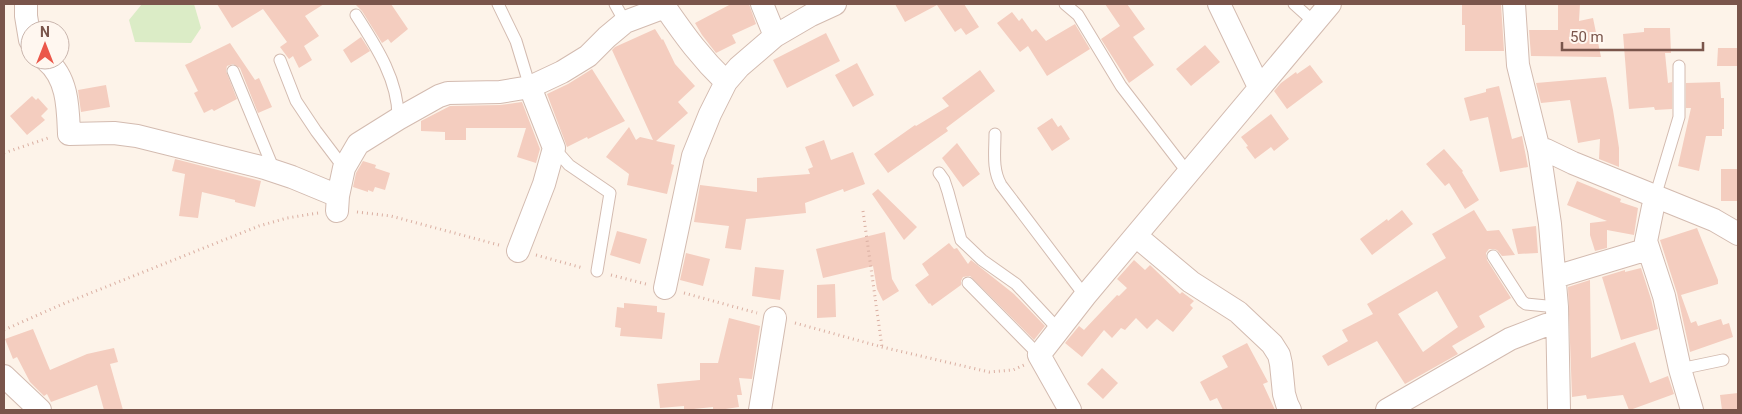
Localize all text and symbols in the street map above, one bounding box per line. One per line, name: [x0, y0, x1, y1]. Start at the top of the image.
north arrow: [20, 20, 70, 70]
scale bar: [1562, 20, 1703, 52]
text: N: [40, 24, 50, 40]
text: 50 m: [1570, 28, 1604, 46]

